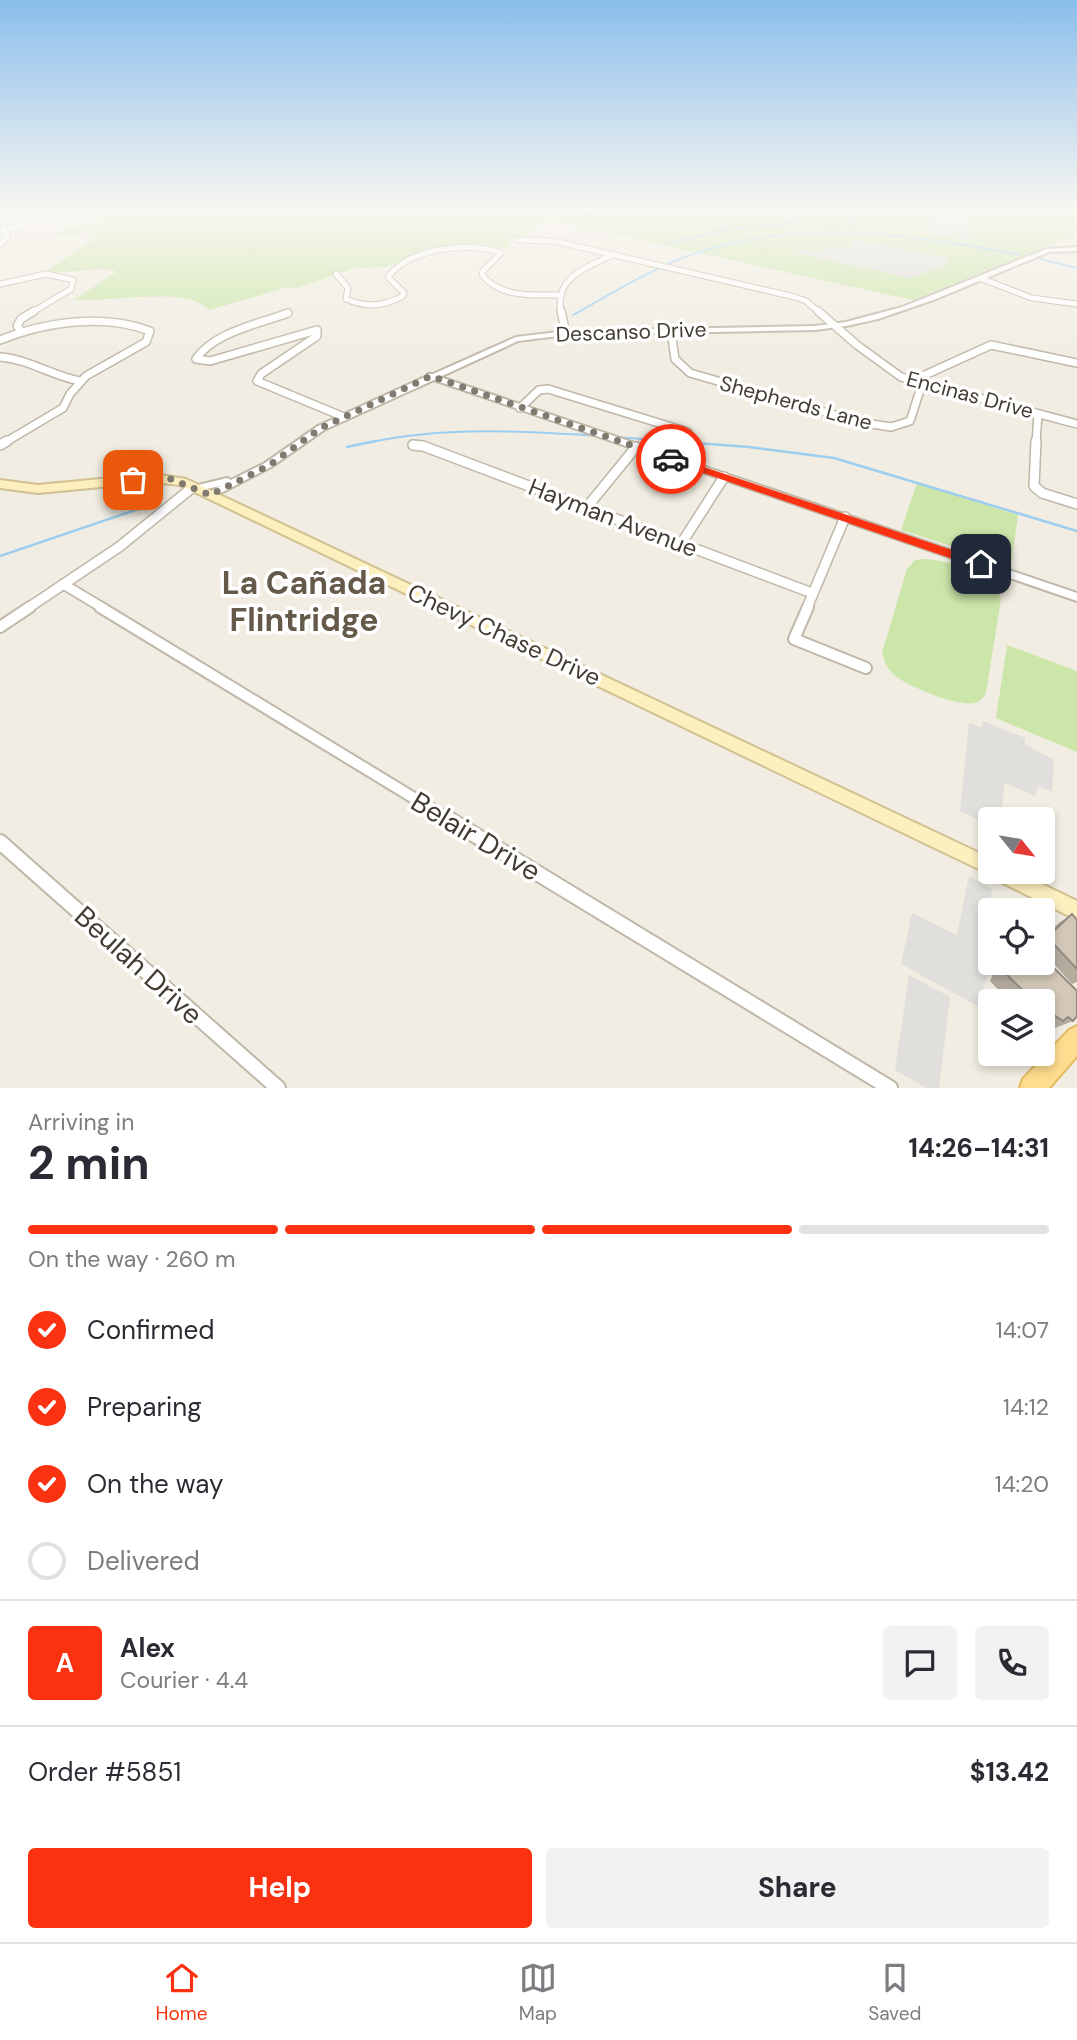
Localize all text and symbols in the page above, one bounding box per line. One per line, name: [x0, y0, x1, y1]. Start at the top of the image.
street label: Descanso Drive: [555, 315, 707, 349]
street label: Encinas Drive: [903, 365, 1037, 425]
street label: Shepherds Lane: [717, 369, 875, 437]
courier: [636, 424, 706, 494]
icon: car: [652, 440, 690, 478]
pin: [103, 450, 163, 510]
icon: bag: [114, 461, 152, 499]
street label: Hayman Avenue: [524, 471, 702, 564]
pin: [951, 534, 1011, 594]
icon: home: [962, 545, 1000, 583]
district label: La Cañada Flintridge: [222, 562, 386, 641]
street label: Chevy Chase Drive: [403, 576, 606, 693]
street label: Belair Drive: [404, 783, 547, 890]
north arrow: [978, 807, 1055, 884]
map controls: [978, 807, 1055, 1066]
street label: Beulah Drive: [67, 898, 211, 1033]
button: locate: [978, 898, 1055, 975]
button: layers: [978, 989, 1055, 1066]
text: Arriving in: [28, 1107, 134, 1137]
text: 14:26–14:31: [909, 1131, 1049, 1165]
text: 2 min: [28, 1133, 150, 1193]
text: On the way · 260 m: [28, 1244, 235, 1274]
icon: check: [28, 1311, 66, 1349]
text: Confirmed: [87, 1313, 214, 1347]
text: 14:07: [996, 1315, 1049, 1345]
icon: check: [28, 1388, 66, 1426]
text: Preparing: [87, 1390, 202, 1424]
text: 14:12: [1003, 1392, 1049, 1422]
icon: check: [28, 1465, 66, 1503]
text: On the way: [87, 1467, 223, 1501]
text: 14:20: [994, 1469, 1049, 1499]
text: Delivered: [87, 1544, 200, 1578]
button: chat: [883, 1626, 957, 1700]
button: phone: [975, 1626, 1049, 1700]
text: Alex: [120, 1631, 175, 1665]
text: A: [56, 1646, 74, 1680]
text: Courier · 4.4: [120, 1665, 248, 1695]
text: Order #5851: [28, 1755, 181, 1789]
text: $13.42: [970, 1755, 1049, 1789]
button: Help: [28, 1848, 532, 1928]
button: Share: [546, 1848, 1049, 1928]
tab: Home: [156, 1959, 208, 2026]
tab: Map: [519, 1959, 557, 2026]
tab: Saved: [868, 1959, 921, 2026]

